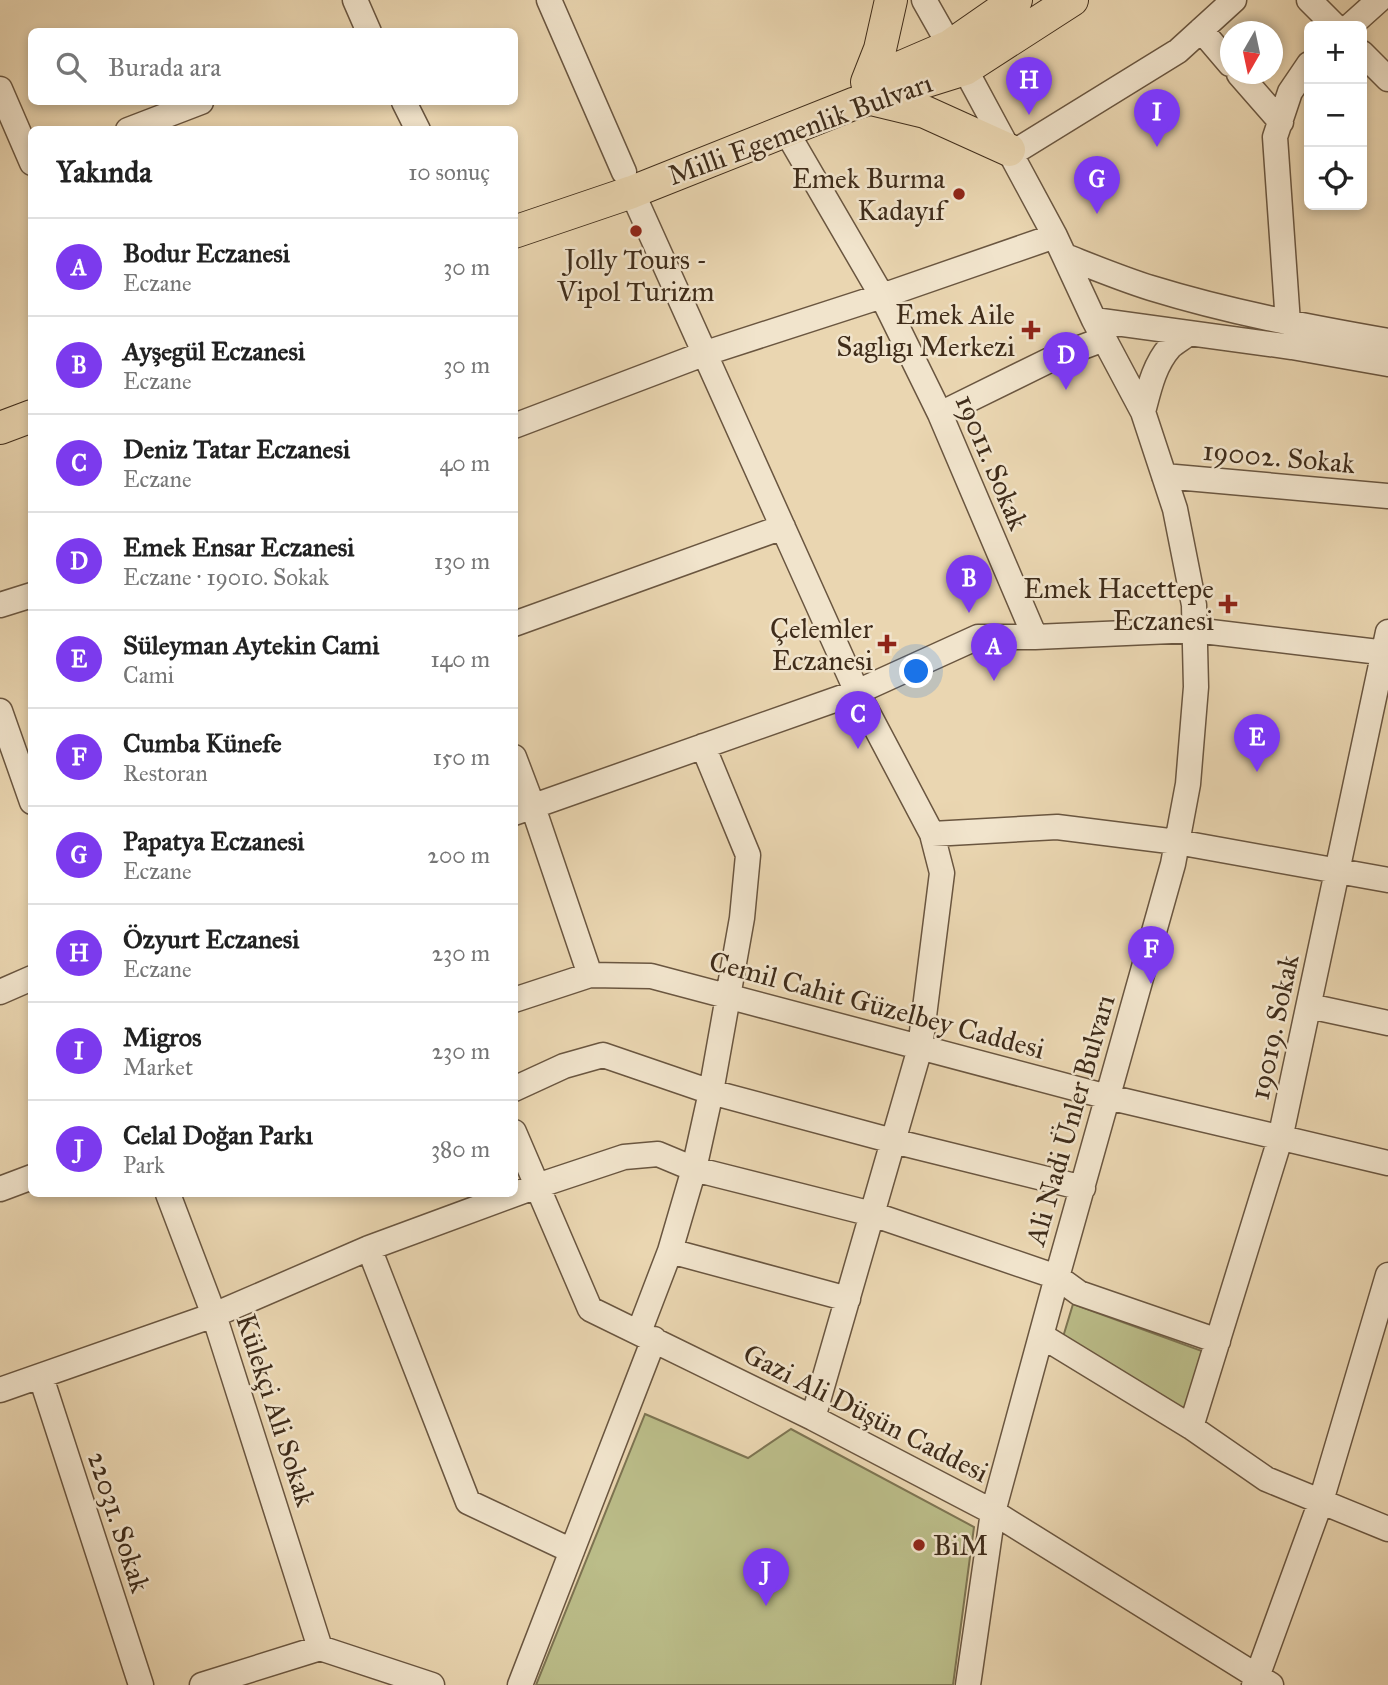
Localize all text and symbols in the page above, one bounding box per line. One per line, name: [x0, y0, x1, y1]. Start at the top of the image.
north arrow: [1220, 21, 1283, 84]
map controls: [1304, 21, 1367, 210]
button: +: [1304, 21, 1367, 84]
search box: [28, 28, 518, 105]
icon: search: [52, 48, 90, 86]
text: Burada ara: [108, 51, 221, 83]
pin: H: [1006, 57, 1052, 115]
street label: Milli Egemenlik Bulvarı: [663, 65, 937, 193]
button: −: [1304, 84, 1367, 147]
pin: I: [1134, 89, 1180, 147]
button: locate: [1304, 147, 1367, 210]
text: Yakında: [56, 154, 152, 190]
pin: G: [1074, 156, 1120, 214]
text: 10 sonuç: [408, 158, 490, 186]
place label: Emek Burma Kadayıf: [792, 161, 950, 228]
marker: Emek Burma Kadayıf: [951, 186, 967, 202]
marker: Jolly Tours - Vipol Turizm: [628, 223, 644, 239]
text: Bodur Eczanesi: [123, 237, 290, 269]
place label: Jolly Tours - Vipol Turizm: [556, 242, 715, 309]
text: A: [71, 253, 87, 281]
text: 30 m: [443, 253, 490, 281]
text: Eczane: [123, 269, 192, 297]
place label: Emek Aile Saglıgı Merkezi: [836, 297, 1015, 364]
marker: Emek Aile Saglıgı Merkezi: [1021, 320, 1041, 340]
pin: D: [1043, 332, 1089, 390]
text: Ayşegül Eczanesi: [123, 335, 305, 367]
text: B: [71, 351, 87, 379]
text: 30 m: [443, 351, 490, 379]
text: Eczane: [123, 367, 192, 395]
street label: 19011. Sokak: [948, 389, 1036, 535]
text: Deniz Tatar Eczanesi: [123, 433, 350, 465]
street label: 19002. Sokak: [1201, 433, 1357, 481]
text: C: [71, 449, 87, 477]
text: 40 m: [440, 449, 490, 477]
text: Eczane: [123, 465, 192, 493]
text: Emek Ensar Eczanesi: [123, 531, 354, 563]
text: D: [70, 547, 88, 575]
text: 130 m: [434, 547, 490, 575]
pin: B: [946, 555, 992, 613]
text: Eczane · 19010. Sokak: [123, 563, 329, 591]
place label: Emek Hacettepe Eczanesi: [1023, 571, 1214, 638]
marker: Emek Hacettepe Eczanesi: [1220, 596, 1236, 612]
place label: Çelemler Eczanesi: [770, 611, 873, 678]
pin: A: [971, 623, 1017, 681]
text: Süleyman Aytekin Cami: [123, 629, 379, 661]
marker: Çelemler Eczanesi: [879, 636, 895, 652]
text: E: [71, 645, 87, 673]
text: 140 m: [430, 645, 490, 673]
your location: [899, 654, 933, 688]
text: Cami: [123, 661, 174, 689]
pin: C: [835, 691, 881, 749]
pin: E: [1234, 714, 1280, 772]
text: Cumba Künefe: [123, 727, 282, 759]
text: F: [71, 743, 87, 771]
text: 150 m: [433, 743, 490, 771]
text: Restoran: [123, 759, 208, 787]
text: Papatya Eczanesi: [123, 825, 304, 857]
text: G: [71, 841, 87, 869]
text: 200 m: [428, 841, 490, 869]
text: Eczane: [123, 857, 192, 885]
text: Özyurt Eczanesi: [123, 923, 299, 955]
pin: F: [1128, 926, 1174, 984]
text: H: [69, 939, 89, 967]
text: 230 m: [432, 939, 490, 967]
street label: Cemil Cahit Güzelbey Caddesi: [705, 943, 1049, 1067]
street label: 19019. Sokak: [1242, 951, 1306, 1103]
text: Eczane: [123, 955, 192, 983]
street label: Ali Nadi Ünler Bulvarı: [1017, 990, 1123, 1250]
text: Migros: [123, 1021, 201, 1053]
text: I: [74, 1037, 84, 1065]
text: 230 m: [432, 1037, 490, 1065]
text: Market: [123, 1053, 193, 1081]
text: Celal Doğan Parkı: [123, 1119, 313, 1151]
text: J: [74, 1135, 84, 1163]
text: 380 m: [431, 1135, 490, 1163]
text: Park: [123, 1151, 165, 1179]
street label: Külekçi Ali Sokak: [228, 1310, 324, 1510]
street label: Gazi Ali Düşün Caddesi: [737, 1336, 995, 1490]
street label: 22031. Sokak: [80, 1447, 158, 1597]
place label: BiM: [933, 1528, 988, 1563]
marker: BiM: [911, 1537, 927, 1553]
pin: J: [743, 1548, 789, 1606]

